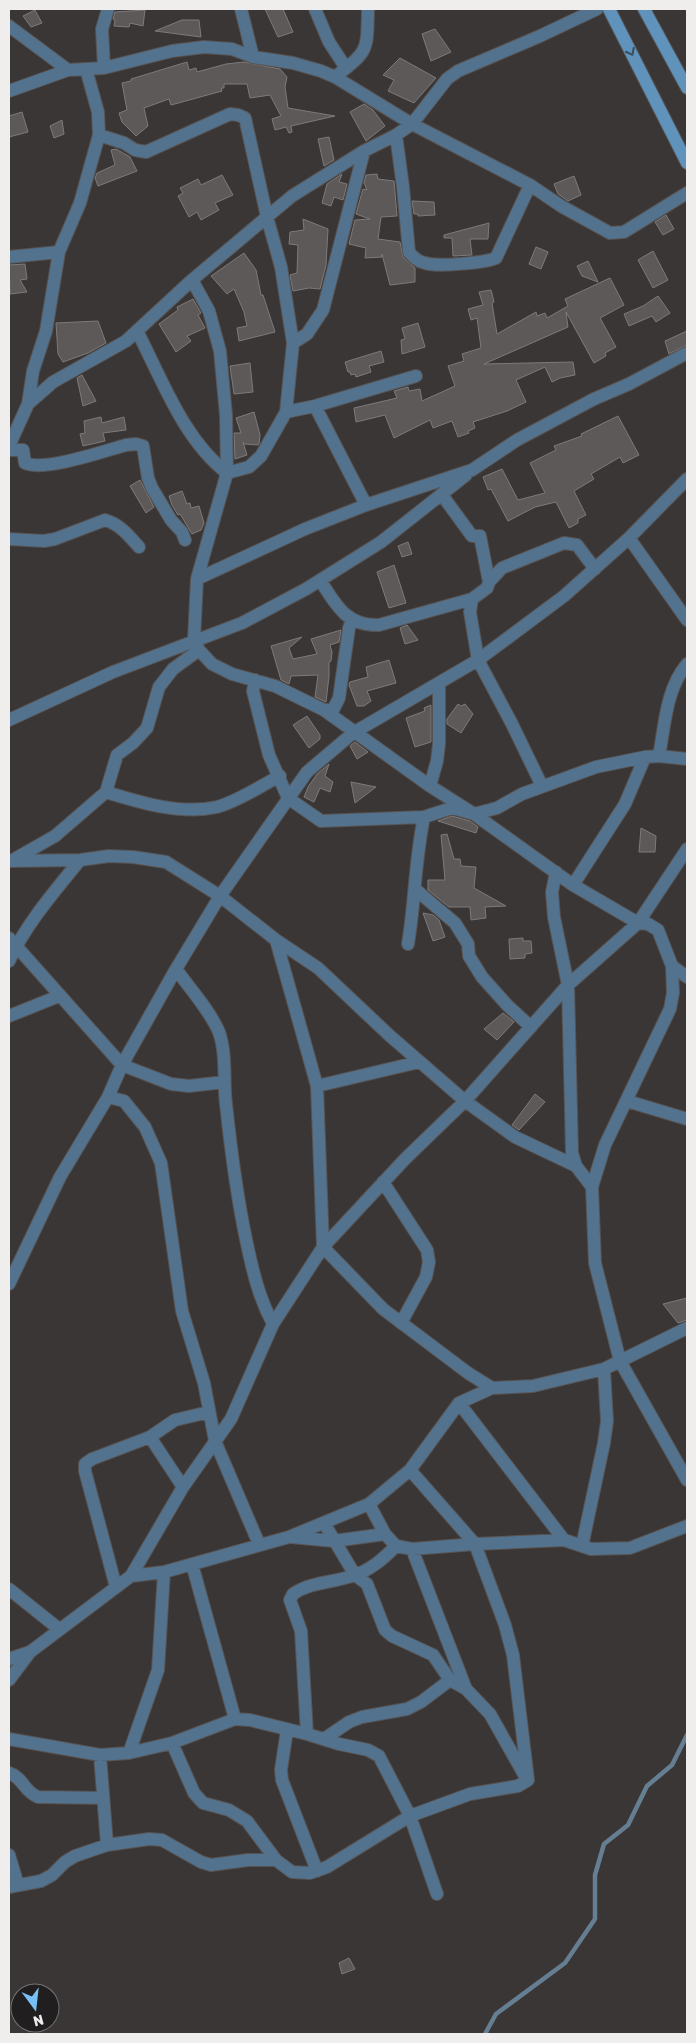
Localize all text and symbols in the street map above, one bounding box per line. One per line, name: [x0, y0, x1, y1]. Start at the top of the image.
one-way arrow: [625, 47, 635, 56]
north arrow: [10, 1983, 60, 2033]
text: N: [31, 2011, 45, 2030]

